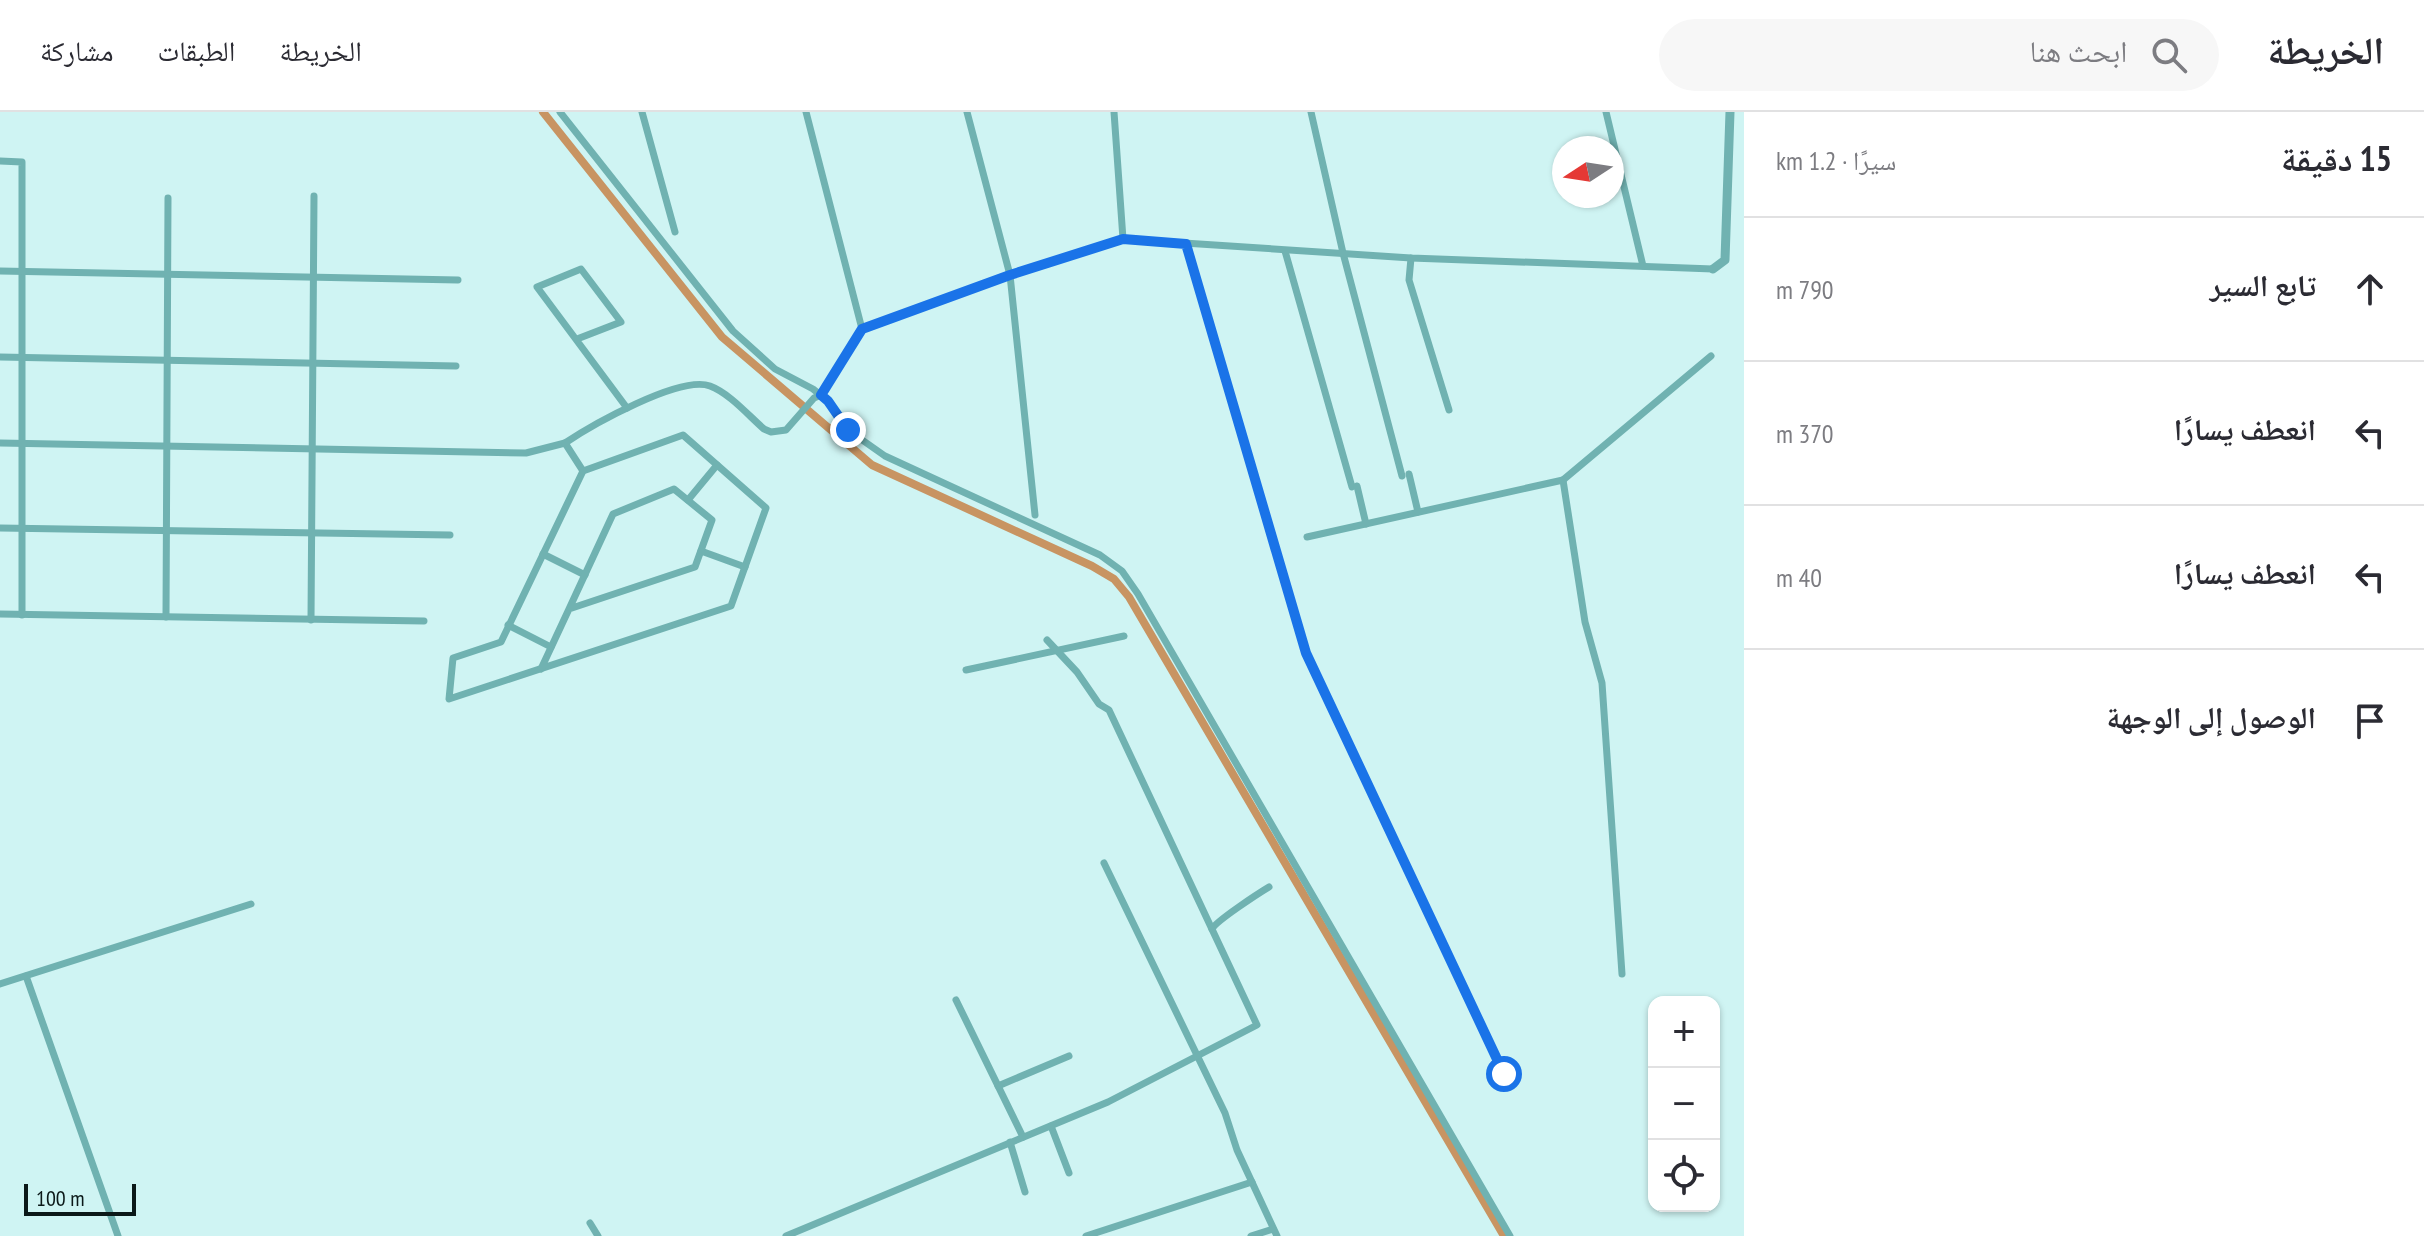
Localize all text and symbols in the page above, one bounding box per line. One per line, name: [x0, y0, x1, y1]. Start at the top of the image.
search box: [1659, 19, 2219, 91]
text: الخريطة: [2267, 25, 2384, 74]
text: ابحث هنا: [2030, 31, 2127, 70]
text: مشاركة: [40, 32, 114, 69]
text: الطبقات: [158, 32, 235, 69]
text: الخريطة: [279, 32, 362, 69]
icon: search: [2147, 33, 2191, 77]
north arrow: [1552, 136, 1624, 208]
text: 15 دقيقة: [2281, 136, 2392, 180]
text: سيرًا · 1.2 km: [1776, 144, 1896, 177]
text: تابع السير: [2210, 265, 2316, 304]
icon: ahead: [2348, 267, 2392, 311]
text: 790 m: [1776, 273, 1834, 306]
text: انعطف يسارًا: [2174, 409, 2316, 448]
icon: left: [2348, 411, 2392, 455]
route end: [830, 412, 866, 448]
text: 370 m: [1776, 417, 1834, 450]
text: انعطف يسارًا: [2174, 553, 2316, 592]
icon: left: [2348, 555, 2392, 599]
text: 40 m: [1776, 561, 1822, 594]
text: الوصول إلى الوجهة: [2106, 697, 2316, 736]
icon: arrive: [2348, 699, 2392, 743]
map controls: [1648, 996, 1720, 1212]
button: +: [1648, 996, 1720, 1068]
route start: [1486, 1056, 1522, 1092]
button: −: [1648, 1068, 1720, 1140]
button: locate: [1648, 1140, 1720, 1212]
scale bar: [24, 1180, 136, 1216]
text: 100 m: [36, 1184, 85, 1212]

